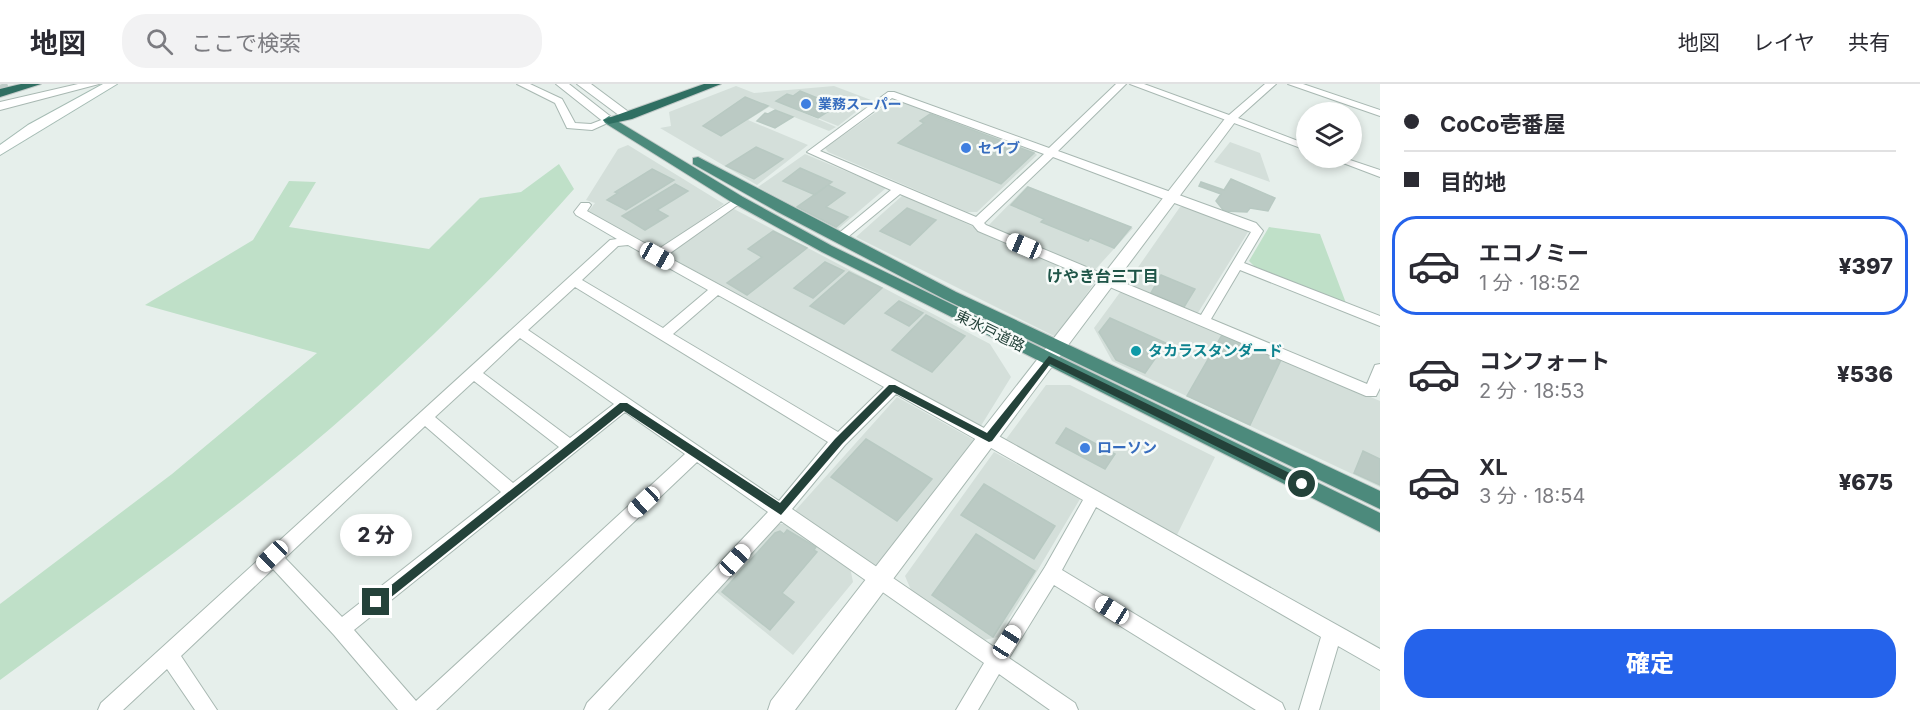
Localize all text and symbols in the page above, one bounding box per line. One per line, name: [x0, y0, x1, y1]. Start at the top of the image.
search box: [122, 14, 542, 68]
icon: search: [143, 25, 176, 58]
text: 地図: [30, 26, 86, 60]
text: ここで検索: [191, 30, 301, 56]
text: 地図: [1678, 30, 1720, 55]
text: レイヤ: [1753, 30, 1815, 55]
text: 共有: [1848, 30, 1890, 55]
place label: 業務スーパー: [818, 95, 902, 112]
marker: 業務スーパー: [799, 97, 813, 111]
map controls: [1296, 102, 1362, 168]
button: layers: [1296, 102, 1362, 168]
text: CoCo壱番屋: [1440, 111, 1566, 137]
place label: セイブ: [978, 139, 1020, 156]
marker: セイブ: [959, 141, 973, 155]
text: 目的地: [1440, 169, 1506, 195]
car: [1004, 231, 1044, 261]
car: [637, 239, 677, 273]
icon: car: [1407, 239, 1461, 293]
text: エコノミー: [1479, 240, 1589, 266]
text: ¥397: [1839, 253, 1893, 279]
district label: けやき台三丁目: [1047, 266, 1159, 286]
text: 1 分 · 18:52: [1479, 271, 1580, 295]
street label: 東水戸道路: [952, 306, 1028, 356]
place label: タカラスタンダード: [1148, 341, 1283, 360]
marker: タカラスタンダード: [1129, 344, 1143, 358]
icon: car: [1407, 347, 1461, 401]
text: コンフォート: [1479, 348, 1610, 374]
text: ¥536: [1837, 361, 1893, 387]
text: 2 分 · 18:53: [1479, 379, 1585, 403]
place label: ローソン: [1097, 438, 1157, 457]
marker: ローソン: [1078, 441, 1092, 455]
text: XL: [1479, 454, 1508, 480]
icon: car: [1407, 455, 1461, 509]
text: ¥675: [1839, 469, 1893, 495]
route start: [1288, 470, 1315, 497]
car: [625, 483, 663, 521]
text: 3 分 · 18:54: [1479, 484, 1585, 508]
callout: 2 分: [340, 515, 412, 557]
text: 2 分: [357, 523, 395, 547]
car: [253, 537, 291, 575]
car: [716, 541, 754, 579]
route end: [362, 588, 389, 615]
car: [1092, 593, 1132, 627]
car: [990, 622, 1024, 662]
button: 確定: [1404, 629, 1896, 698]

